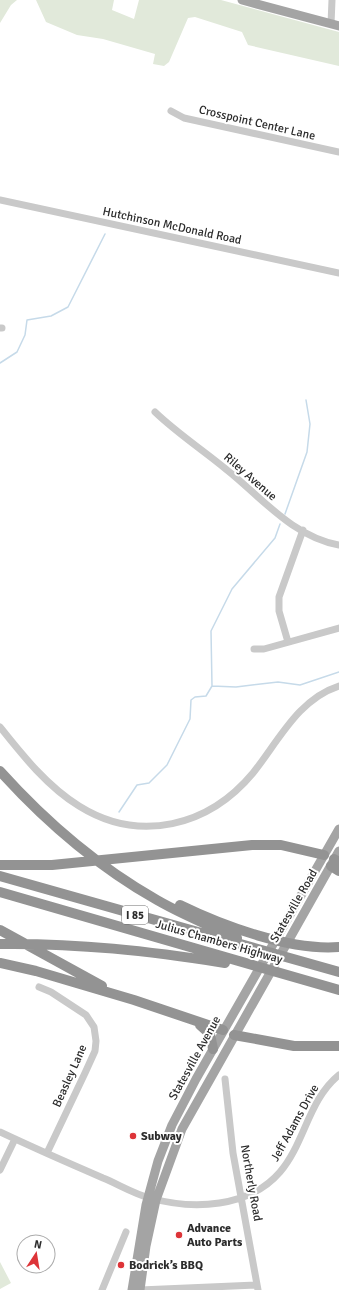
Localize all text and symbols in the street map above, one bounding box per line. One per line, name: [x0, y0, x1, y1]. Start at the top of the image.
street label: Crosspoint Center Lane: [197, 102, 317, 144]
street label: Hutchinson McDonald Road: [101, 204, 243, 248]
street label: Riley Avenue: [220, 450, 280, 504]
street label: Statesville Road: [267, 867, 321, 945]
road number: I 85: [122, 906, 148, 924]
street label: Julius Chambers Highway: [154, 917, 285, 967]
street label: Statesville Avenue: [166, 1013, 224, 1103]
street label: Beasley Lane: [50, 1042, 90, 1110]
street label: Jeff Adams Drive: [268, 1082, 322, 1164]
place label: Subway: [141, 1129, 182, 1144]
marker: Subway: [128, 1131, 138, 1141]
street label: Northerly Road: [237, 1144, 265, 1222]
place label: Advance Auto Parts: [187, 1221, 243, 1250]
marker: Advance Auto Parts: [174, 1230, 184, 1240]
north arrow: [16, 1234, 56, 1274]
text: N: [33, 1238, 43, 1252]
place label: Bodrick’s BBQ: [129, 1258, 203, 1273]
marker: Bodrick’s BBQ: [116, 1260, 126, 1270]

